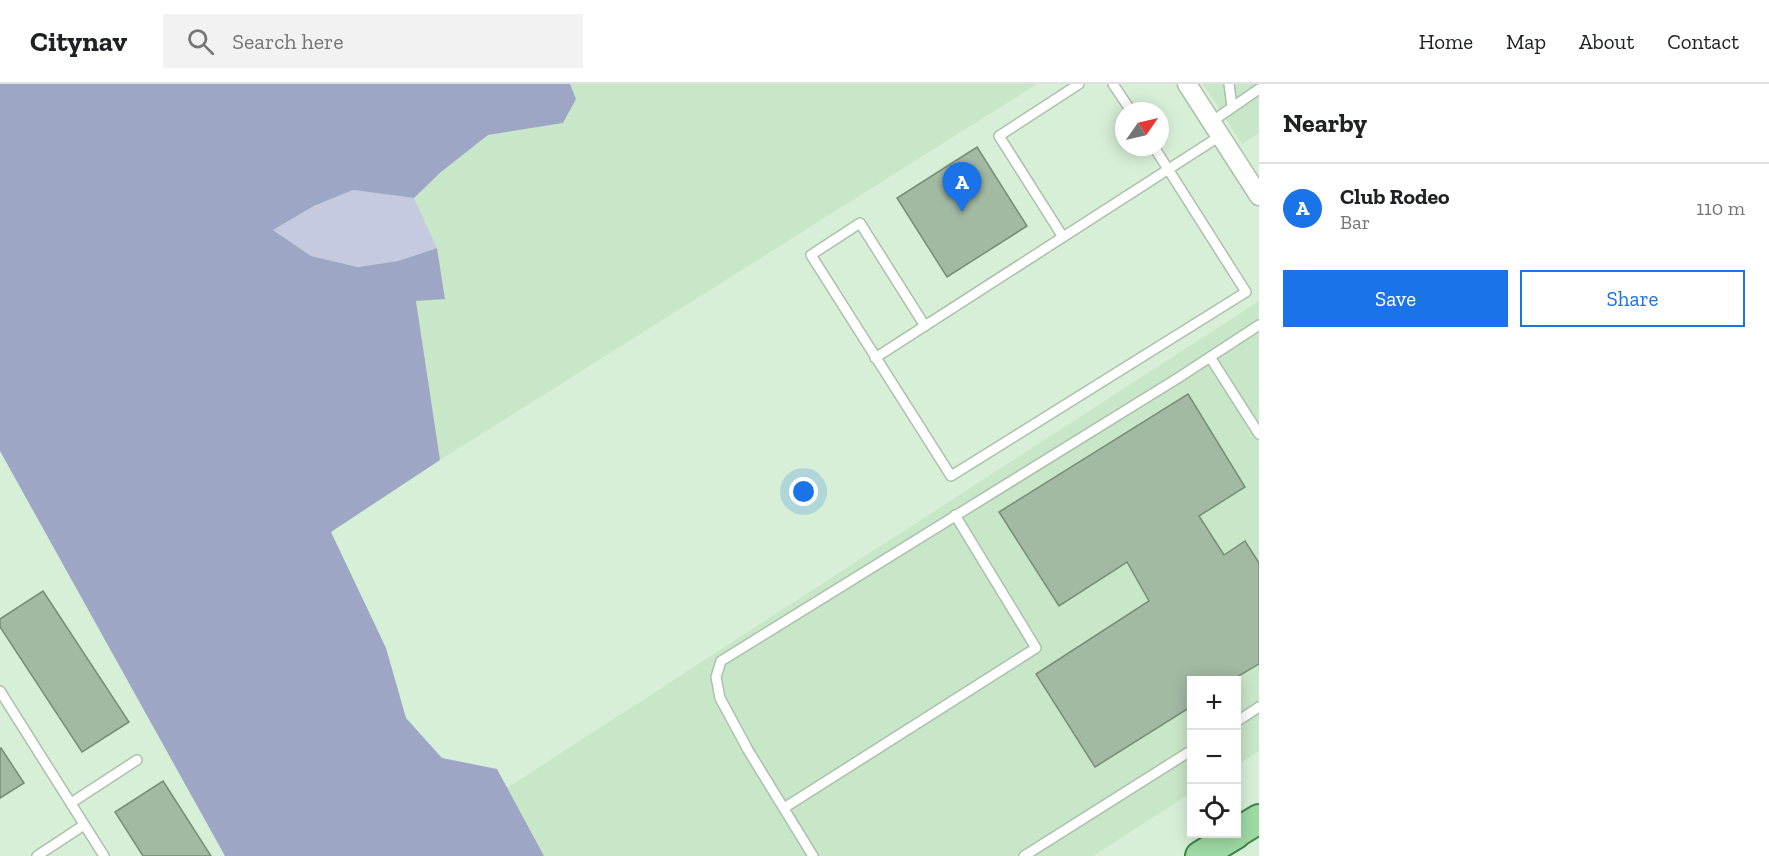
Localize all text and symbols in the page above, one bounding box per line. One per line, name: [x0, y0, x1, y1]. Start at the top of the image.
search box: [163, 14, 583, 68]
text: Citynav: [30, 25, 127, 58]
icon: search: [184, 25, 217, 58]
text: Search here: [232, 28, 344, 55]
text: Home: [1419, 29, 1473, 54]
text: Map: [1506, 29, 1546, 54]
text: About: [1579, 29, 1634, 54]
text: Contact: [1667, 29, 1739, 54]
north arrow: [1115, 102, 1169, 156]
text: Nearby: [1283, 107, 1367, 139]
pin: A: [942, 162, 982, 212]
text: Club Rodeo: [1340, 183, 1450, 210]
text: A: [1296, 196, 1309, 220]
text: 110 m: [1696, 196, 1745, 220]
text: Bar: [1340, 210, 1370, 234]
button: Save: [1283, 270, 1508, 327]
button: Share: [1520, 270, 1745, 327]
your location: [789, 477, 818, 506]
map controls: [1187, 676, 1241, 838]
button: +: [1187, 676, 1241, 730]
button: −: [1187, 730, 1241, 784]
button: locate: [1187, 784, 1241, 838]

